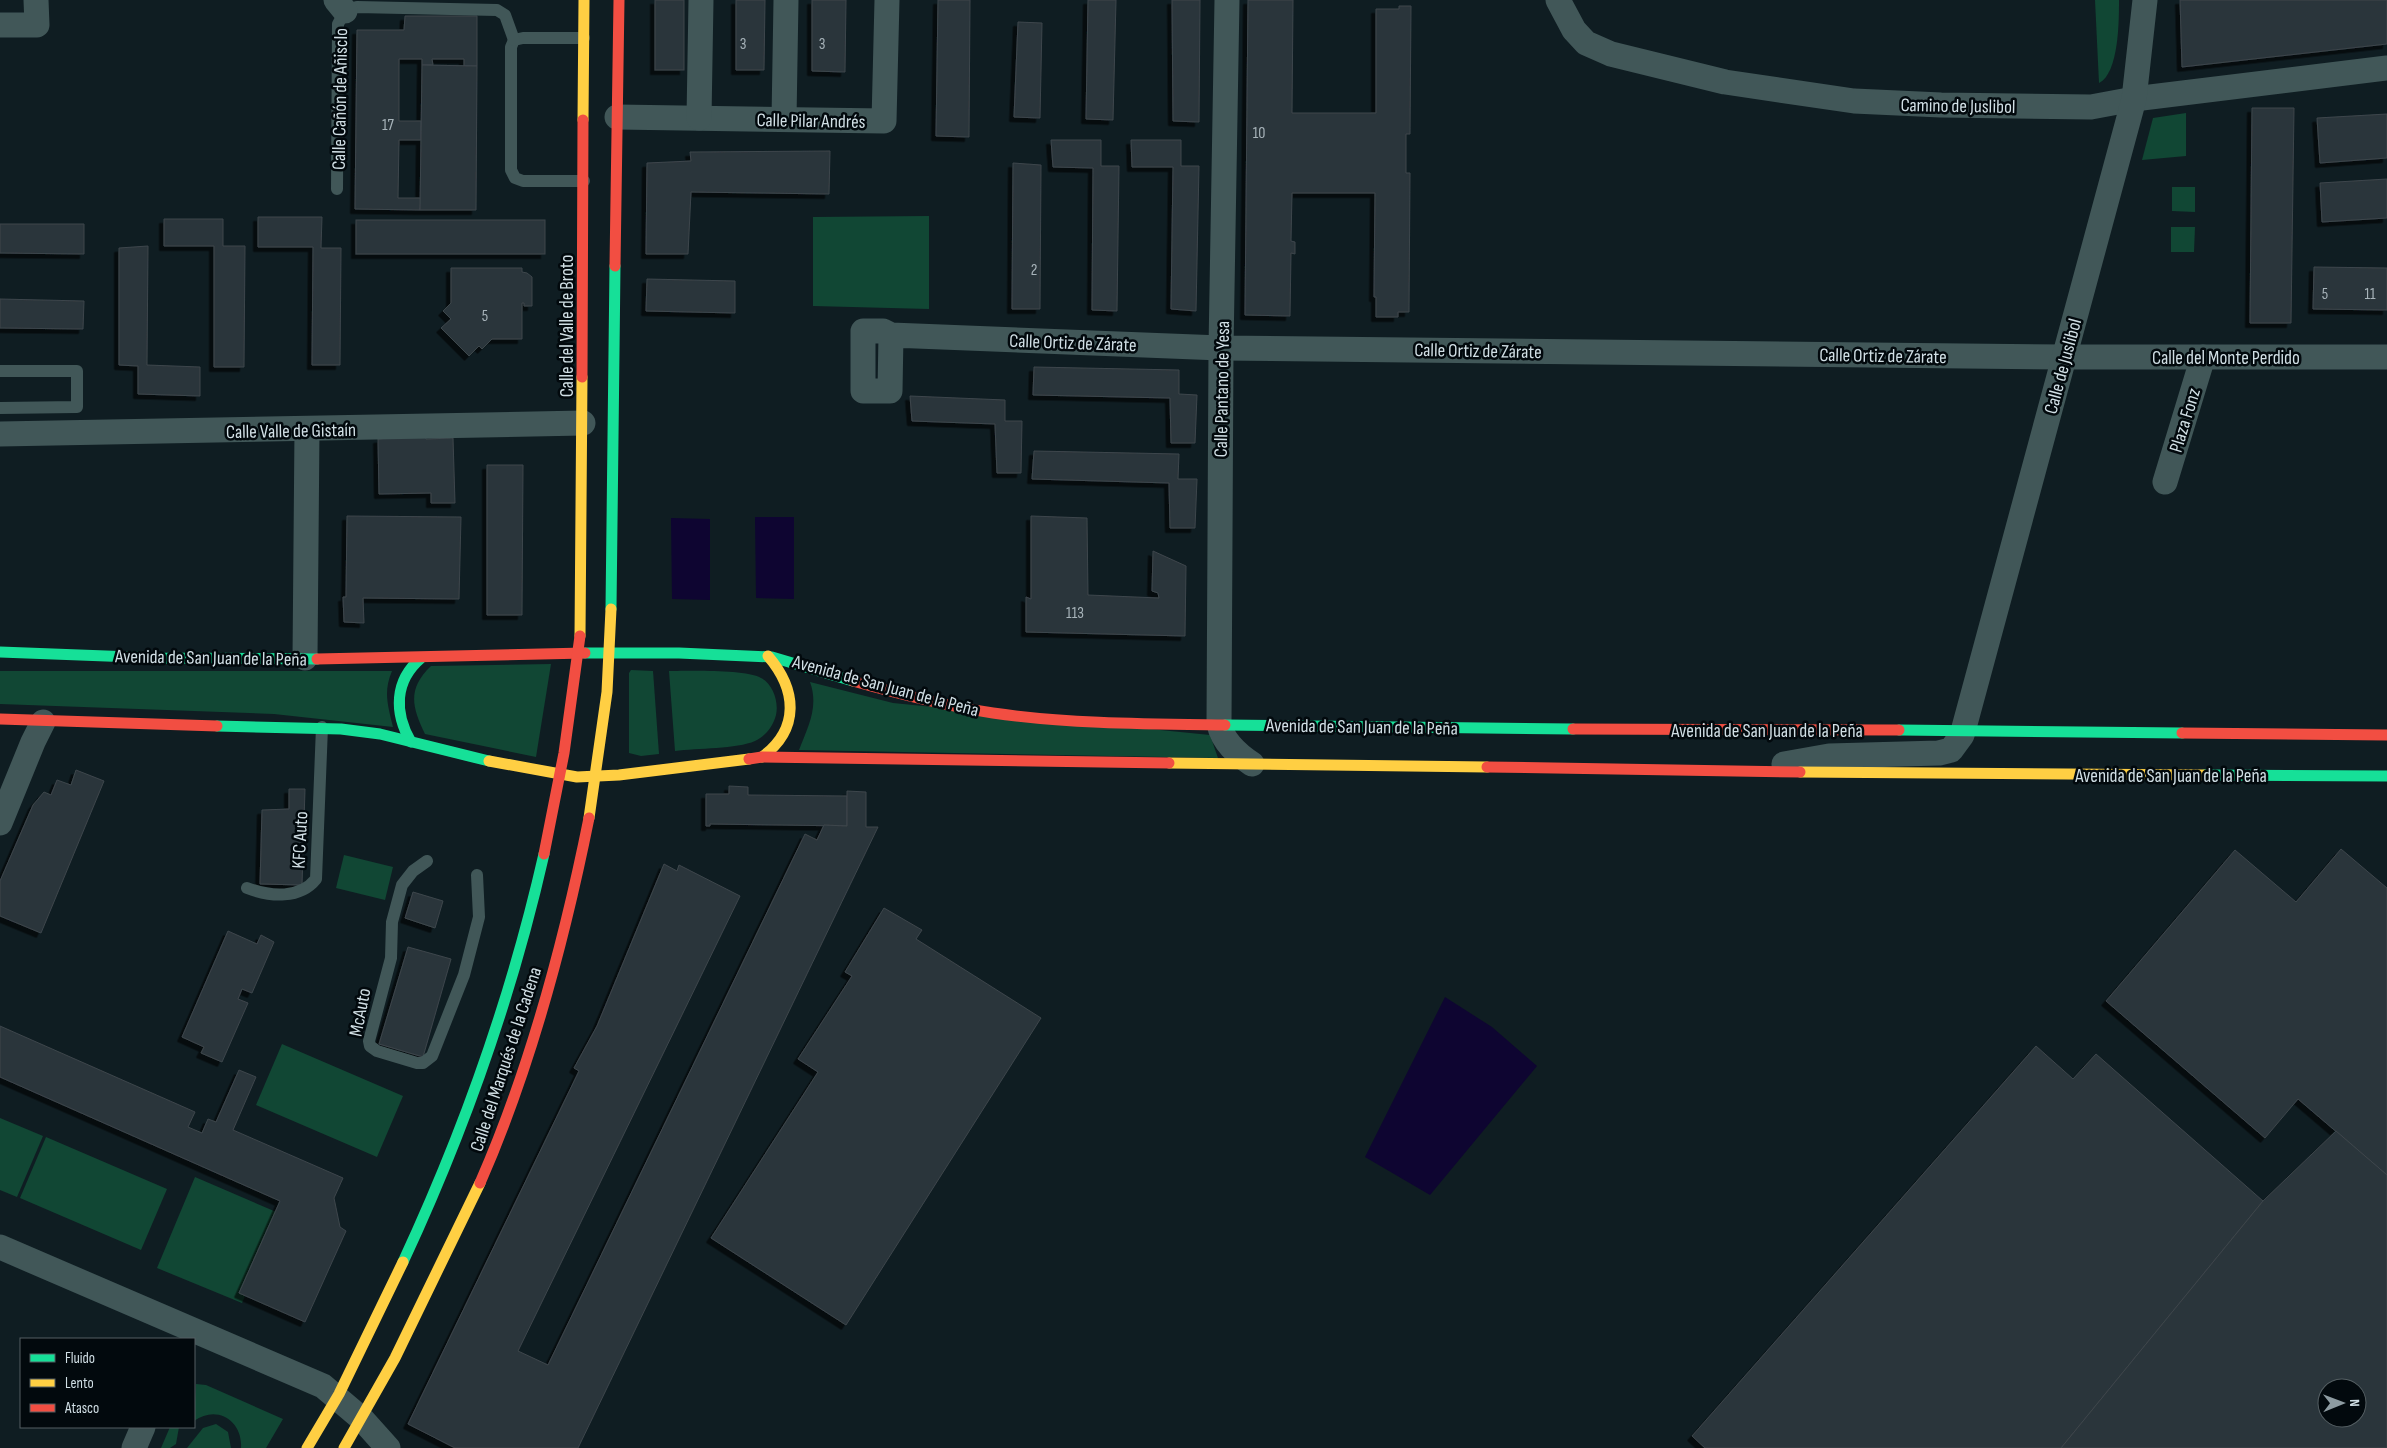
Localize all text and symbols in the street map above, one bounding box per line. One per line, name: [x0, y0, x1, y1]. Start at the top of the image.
street label: Calle Cañón de Añisclo: [328, 28, 353, 170]
house number: 3: [740, 35, 746, 54]
house number: 3: [819, 35, 825, 54]
street label: Camino de Juslibol: [1900, 94, 2016, 119]
street label: Calle Pilar Andrés: [756, 109, 866, 134]
house number: 17: [382, 116, 395, 135]
house number: 10: [1253, 124, 1265, 143]
street label: Calle del Valle de Broto: [556, 255, 579, 397]
house number: 2: [1031, 261, 1037, 280]
house number: 5: [2322, 285, 2328, 304]
house number: 11: [2364, 285, 2376, 304]
house number: 5: [482, 307, 488, 326]
street label: Calle de Juslibol: [2040, 316, 2087, 417]
street label: Calle Pantano de Yesa: [1210, 321, 1235, 458]
street label: Calle Ortiz de Zárate: [1009, 330, 1137, 357]
street label: Calle Ortiz de Zárate: [1414, 339, 1542, 364]
street label: Calle Ortiz de Zárate: [1819, 344, 1947, 369]
street label: Calle del Monte Perdido: [2152, 347, 2300, 370]
street label: Plaza Fonz: [2165, 385, 2206, 455]
street label: Calle Valle de Gistaín: [226, 419, 356, 444]
house number: 113: [1066, 604, 1084, 623]
street label: Avenida de San Juan de la Peña: [114, 645, 307, 672]
street label: Avenida de San Juan de la Peña: [789, 650, 981, 722]
street label: Avenida de San Juan de la Peña: [1265, 714, 1458, 741]
street label: Avenida de San Juan de la Peña: [1670, 720, 1863, 743]
street label: Avenida de San Juan de la Peña: [2074, 765, 2267, 788]
street label: KFC Auto: [288, 811, 313, 869]
street label: Calle del Marqués de la Cadena: [466, 964, 547, 1155]
street label: McAuto: [345, 986, 376, 1038]
legend: [20, 1338, 195, 1428]
text: Fluido: [65, 1349, 95, 1368]
text: Lento: [65, 1374, 94, 1393]
north arrow: [2317, 1378, 2367, 1428]
text: Atasco: [64, 1399, 99, 1418]
text: N: [2346, 1399, 2363, 1407]

